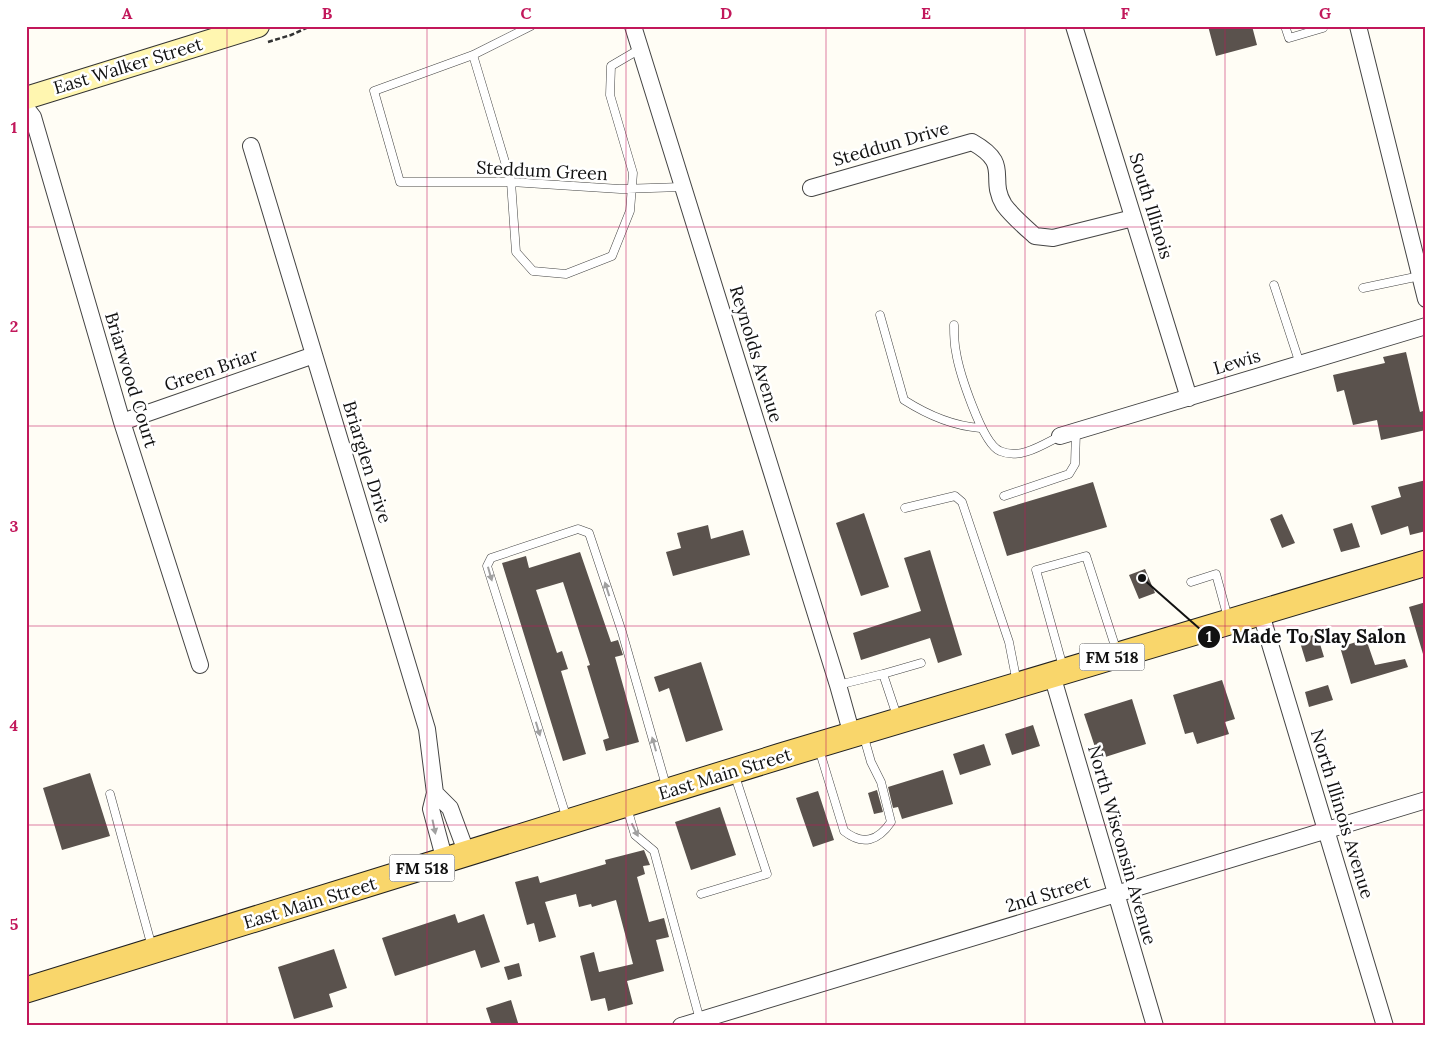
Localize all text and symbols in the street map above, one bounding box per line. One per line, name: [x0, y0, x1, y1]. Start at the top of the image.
text: A: [122, 3, 133, 23]
text: B: [322, 3, 333, 23]
text: C: [520, 3, 532, 23]
text: D: [720, 3, 732, 23]
text: E: [921, 3, 931, 23]
text: F: [1120, 3, 1130, 23]
text: G: [1319, 3, 1331, 23]
street label: East Walker Street: [50, 32, 205, 99]
street label: Steddun Drive: [830, 116, 952, 171]
text: 1: [11, 117, 17, 137]
street label: South Illinois: [1124, 150, 1179, 262]
street label: Steddum Green: [476, 156, 608, 185]
street label: Reynolds Avenue: [725, 283, 788, 425]
street label: Briarwood Court: [100, 309, 163, 450]
text: 2: [10, 316, 18, 336]
street label: Green Briar: [161, 343, 261, 396]
street label: Lewis: [1211, 344, 1263, 380]
street label: Briarglen Drive: [338, 398, 397, 526]
text: 3: [10, 516, 19, 536]
one-way arrow: [486, 566, 494, 581]
one-way arrow: [603, 581, 611, 596]
callout: Made To Slay Salon: [1196, 620, 1416, 654]
text: Made To Slay Salon: [1232, 624, 1406, 648]
text: 1: [1206, 627, 1212, 646]
road number: FM 518: [1080, 644, 1144, 670]
text: 4: [10, 715, 19, 735]
one-way arrow: [534, 722, 542, 737]
street label: North Illinois Avenue: [1306, 726, 1379, 902]
one-way arrow: [650, 737, 658, 752]
street label: East Main Street: [655, 742, 794, 805]
street label: North Wisconsin Avenue: [1083, 742, 1162, 948]
one-way arrow: [431, 820, 439, 836]
one-way arrow: [631, 823, 639, 838]
road number: FM 518: [390, 854, 454, 881]
street label: 2nd Street: [1003, 870, 1093, 917]
street label: East Main Street: [240, 871, 379, 934]
text: 5: [10, 914, 19, 934]

